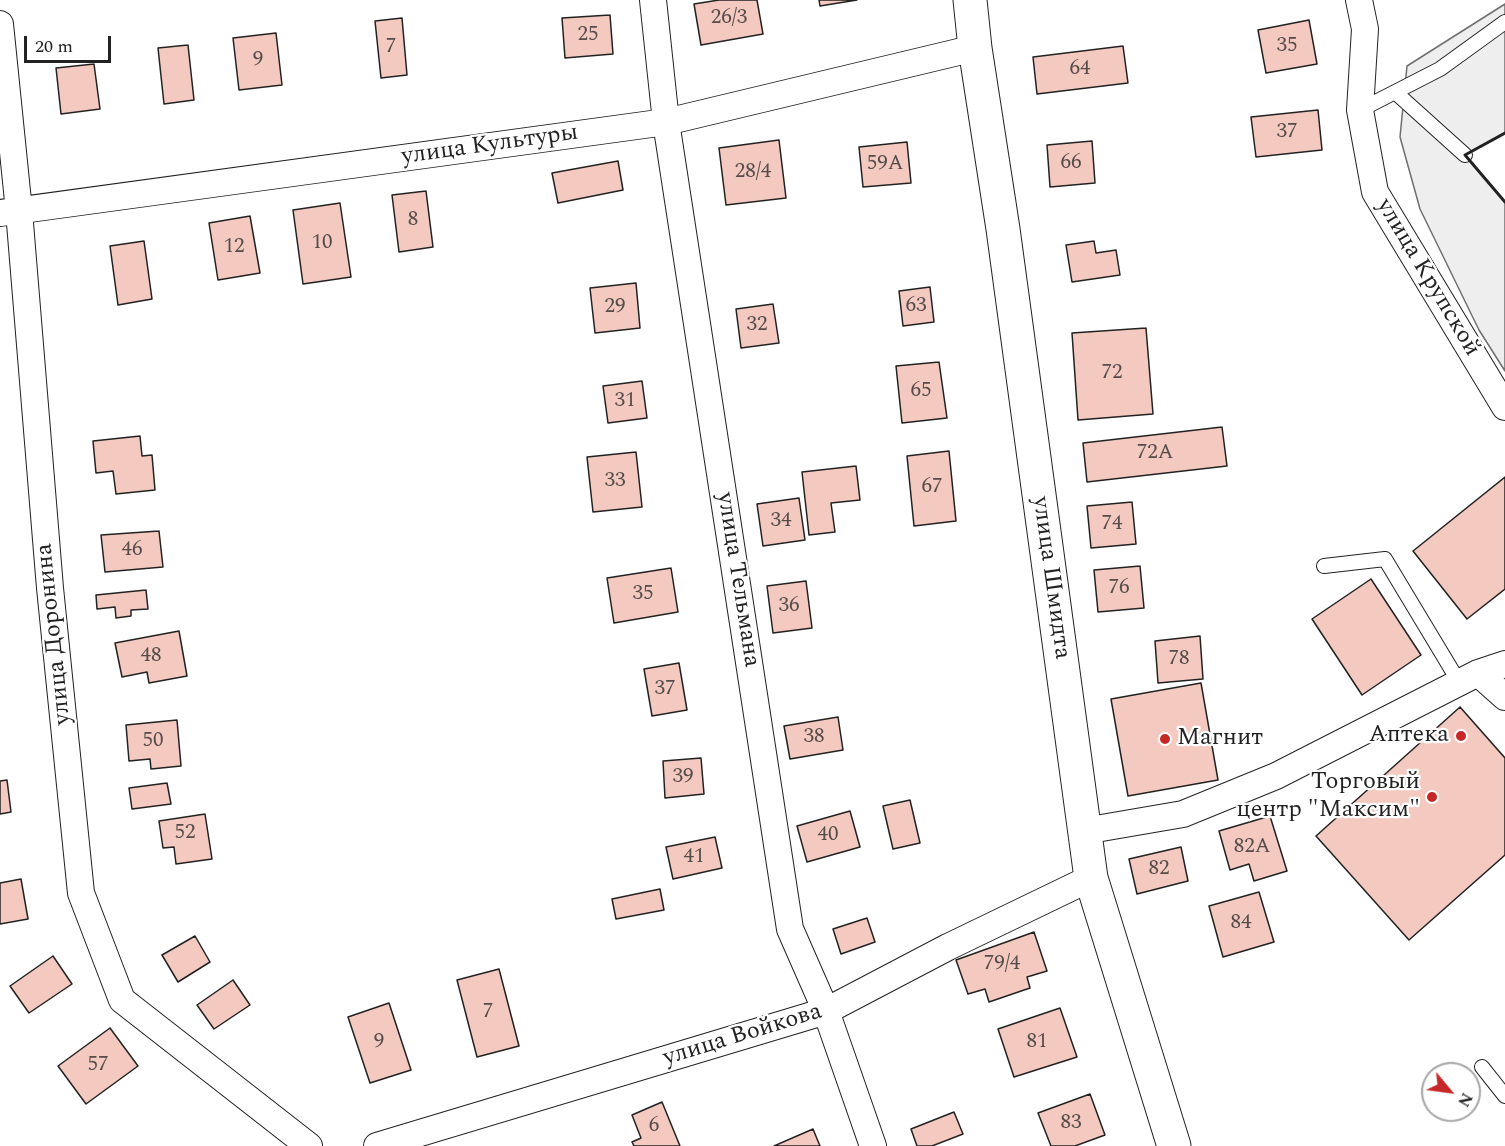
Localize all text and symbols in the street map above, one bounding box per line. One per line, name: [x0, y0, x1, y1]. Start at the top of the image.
house number: 26/3: [711, 6, 747, 32]
house number: 25: [578, 23, 598, 49]
scale bar: [27, 24, 114, 62]
text: 20 m: [35, 33, 73, 60]
house number: 35: [1277, 34, 1297, 60]
house number: 7: [386, 35, 396, 61]
house number: 9: [253, 48, 263, 74]
house number: 64: [1070, 57, 1090, 83]
street label: улица Культуры: [400, 119, 580, 173]
house number: 37: [1277, 120, 1297, 146]
house number: 66: [1061, 151, 1081, 177]
house number: 59А: [867, 152, 903, 178]
house number: 28/4: [735, 160, 771, 186]
street label: улица Крупской: [1369, 194, 1485, 362]
house number: 8: [408, 208, 418, 234]
house number: 10: [312, 231, 332, 257]
house number: 12: [224, 235, 244, 261]
house number: 63: [906, 294, 926, 320]
house number: 29: [605, 295, 625, 321]
house number: 32: [747, 313, 767, 339]
house number: 72: [1102, 361, 1122, 387]
house number: 65: [911, 379, 931, 405]
house number: 31: [615, 389, 635, 415]
house number: 72А: [1137, 441, 1173, 467]
house number: 33: [605, 469, 625, 495]
house number: 67: [922, 475, 942, 501]
street label: улица Тельмана: [709, 491, 765, 669]
street label: улица Шмидта: [1024, 495, 1076, 661]
house number: 34: [771, 509, 791, 535]
house number: 74: [1102, 512, 1122, 538]
house number: 46: [122, 538, 142, 564]
street label: улица Доронина: [31, 542, 79, 726]
house number: 76: [1109, 576, 1129, 602]
house number: 35: [633, 582, 653, 608]
house number: 36: [779, 594, 799, 620]
house number: 48: [141, 644, 161, 670]
house number: 78: [1169, 647, 1189, 673]
house number: 37: [655, 677, 675, 703]
place label: Аптека: [1369, 722, 1449, 750]
house number: 38: [804, 725, 824, 751]
place label: Магнит: [1177, 725, 1263, 753]
house number: 50: [143, 729, 163, 755]
marker: Аптека: [1454, 729, 1468, 743]
marker: Магнит: [1158, 732, 1172, 746]
house number: 39: [673, 765, 693, 791]
place label: Торговый центр "Максим": [1237, 769, 1420, 825]
marker: Торговый центр "Максим": [1425, 790, 1439, 804]
house number: 52: [175, 821, 195, 847]
house number: 40: [818, 823, 838, 849]
house number: 82А: [1234, 835, 1270, 861]
house number: 41: [684, 845, 704, 871]
house number: 82: [1149, 857, 1169, 883]
house number: 84: [1231, 911, 1251, 937]
house number: 79/4: [984, 952, 1020, 978]
street label: улица Войкова: [660, 998, 826, 1074]
house number: 7: [483, 1000, 493, 1026]
house number: 9: [374, 1030, 384, 1056]
house number: 81: [1027, 1030, 1047, 1056]
house number: 57: [88, 1053, 108, 1079]
north arrow: [1421, 1062, 1481, 1122]
text: N: [1451, 1088, 1479, 1111]
house number: 83: [1061, 1111, 1081, 1137]
house number: 6: [649, 1114, 659, 1140]

